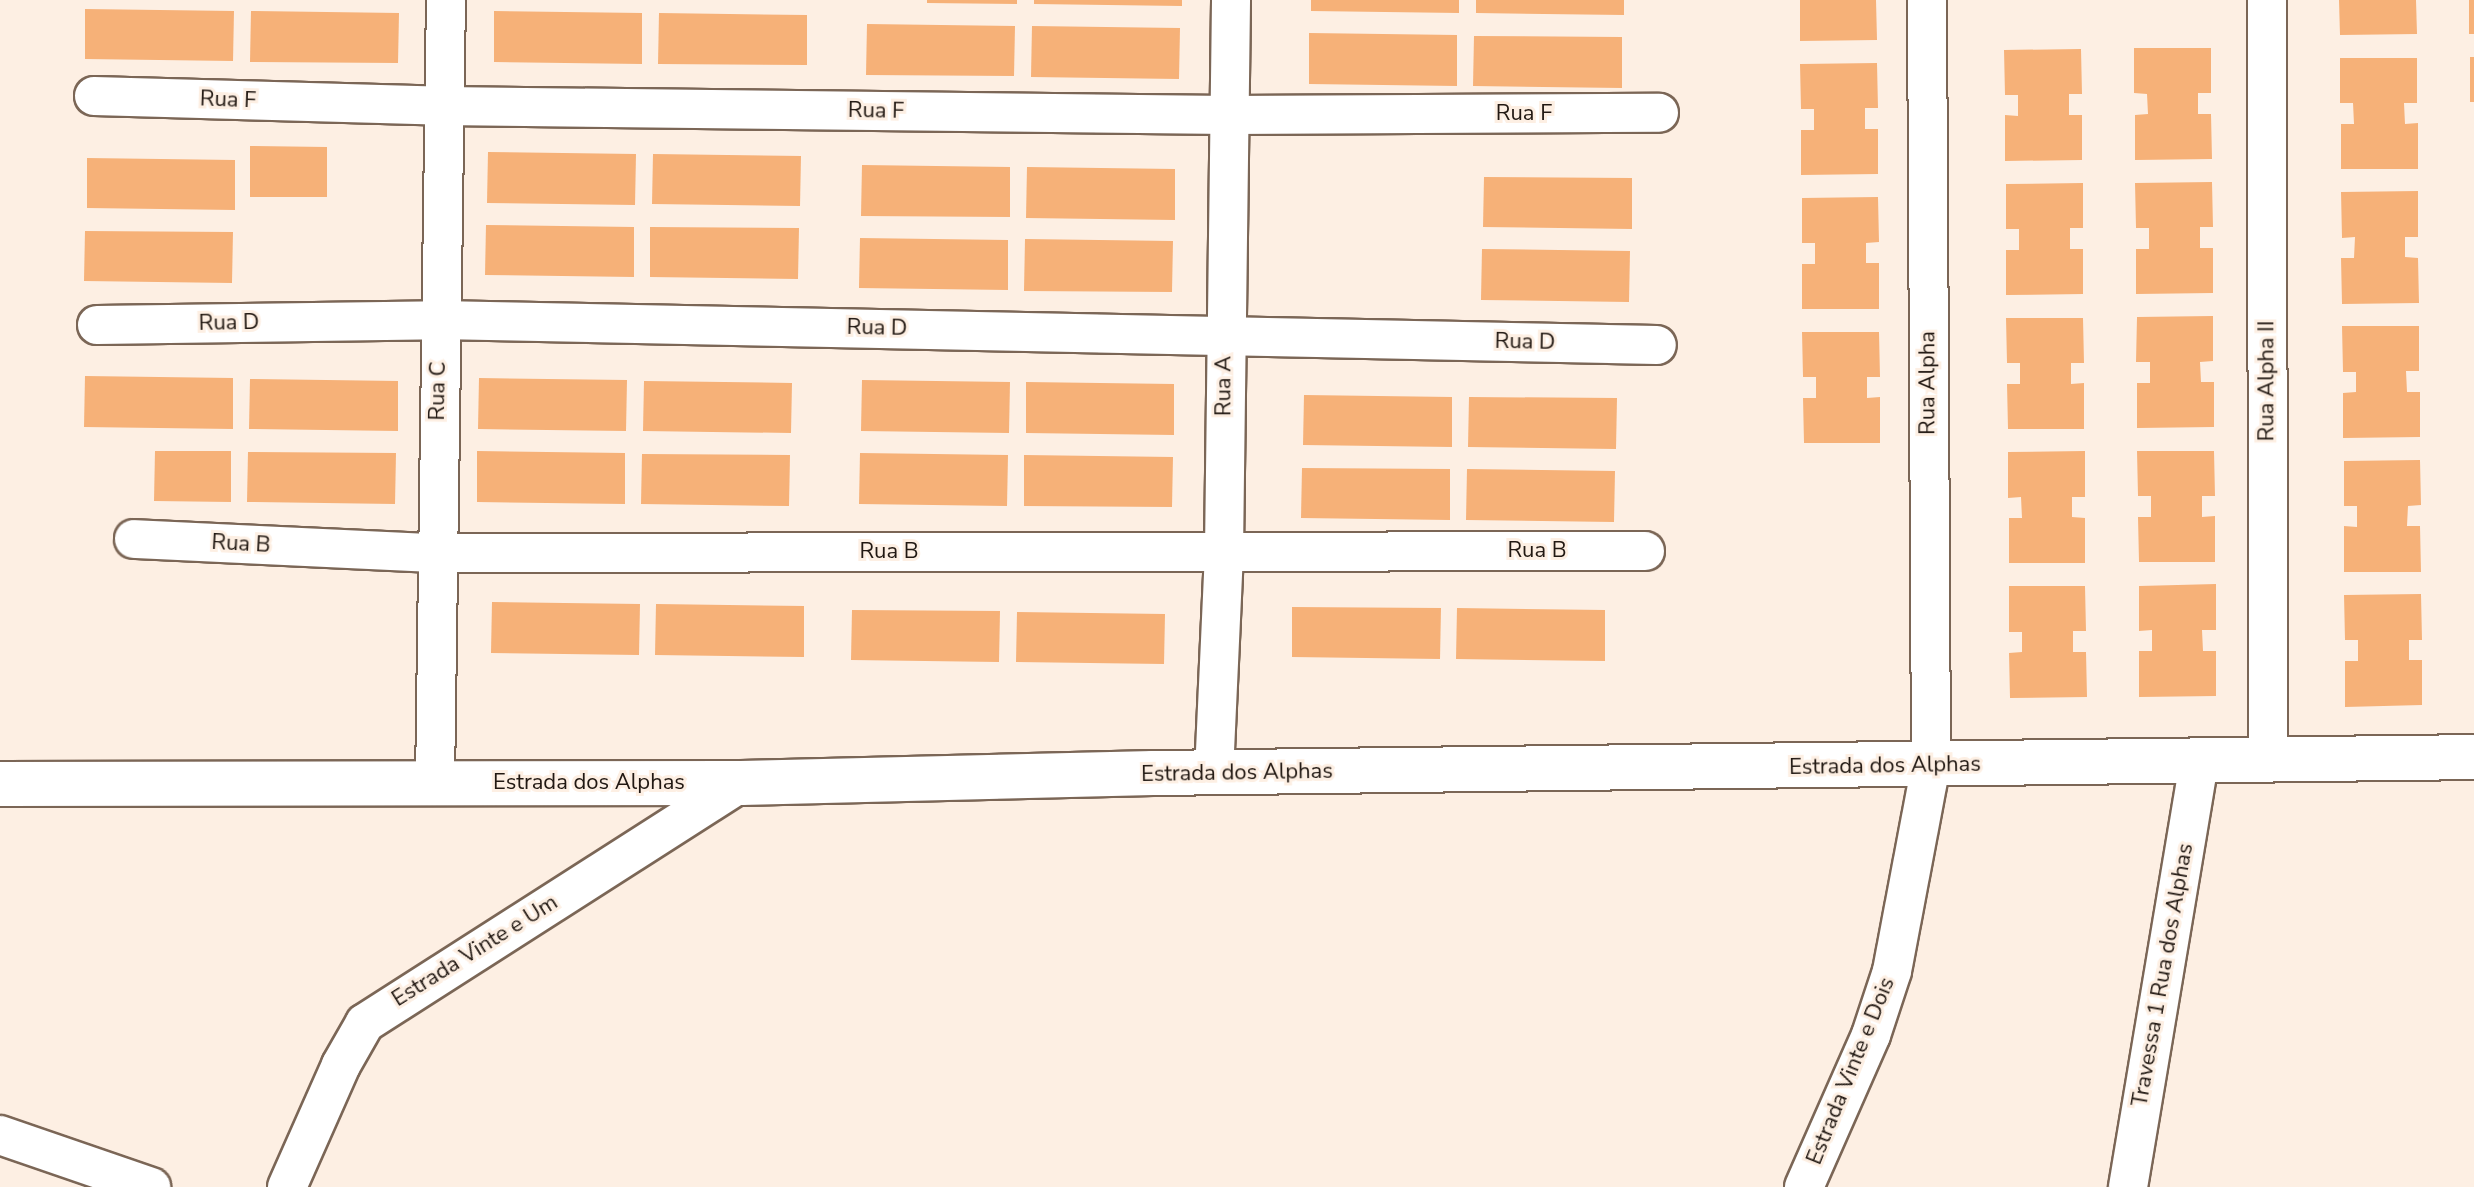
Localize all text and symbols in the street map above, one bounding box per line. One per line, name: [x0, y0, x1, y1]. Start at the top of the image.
street label: Rua F: [199, 86, 257, 114]
street label: Rua F: [848, 97, 904, 125]
street label: Rua F: [1496, 101, 1552, 127]
street label: Rua D: [198, 309, 260, 337]
street label: Rua D: [846, 314, 908, 342]
street label: Rua Alpha II: [2254, 321, 2280, 441]
street label: Rua D: [1494, 328, 1556, 356]
street label: Rua Alpha: [1915, 331, 1941, 435]
street label: Rua A: [1211, 356, 1237, 416]
street label: Rua C: [424, 361, 452, 421]
street label: Rua B: [211, 529, 271, 559]
street label: Rua B: [1507, 538, 1567, 564]
street label: Rua B: [859, 539, 919, 565]
street label: Estrada dos Alphas: [1789, 751, 1981, 781]
street label: Estrada dos Alphas: [1141, 758, 1333, 788]
street label: Estrada dos Alphas: [493, 770, 685, 796]
street label: Travessa 1 Rua dos Alphas: [2127, 841, 2199, 1109]
street label: Estrada Vinte e Um: [387, 889, 563, 1013]
street label: Estrada Vinte e Dois: [1801, 973, 1901, 1169]

